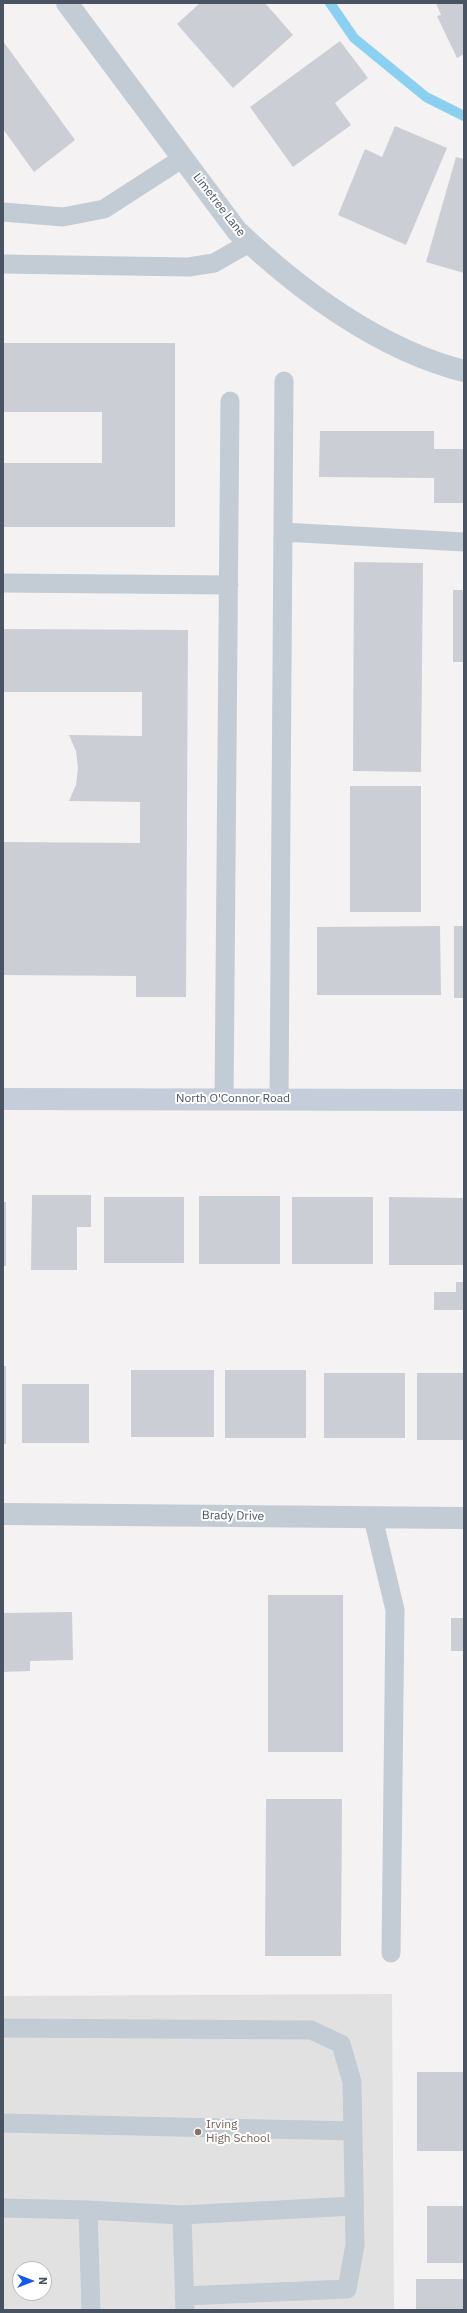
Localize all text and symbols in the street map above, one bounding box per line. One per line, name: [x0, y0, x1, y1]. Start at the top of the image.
street label: Limetree Lane: [190, 170, 248, 240]
street label: North O'Connor Road: [176, 1092, 290, 1106]
street label: Brady Drive: [202, 1508, 264, 1524]
place label: Irving High School: [206, 2118, 270, 2146]
marker: Irving High School: [193, 2127, 203, 2137]
north arrow: [12, 2261, 52, 2301]
text: N: [36, 2277, 50, 2285]

